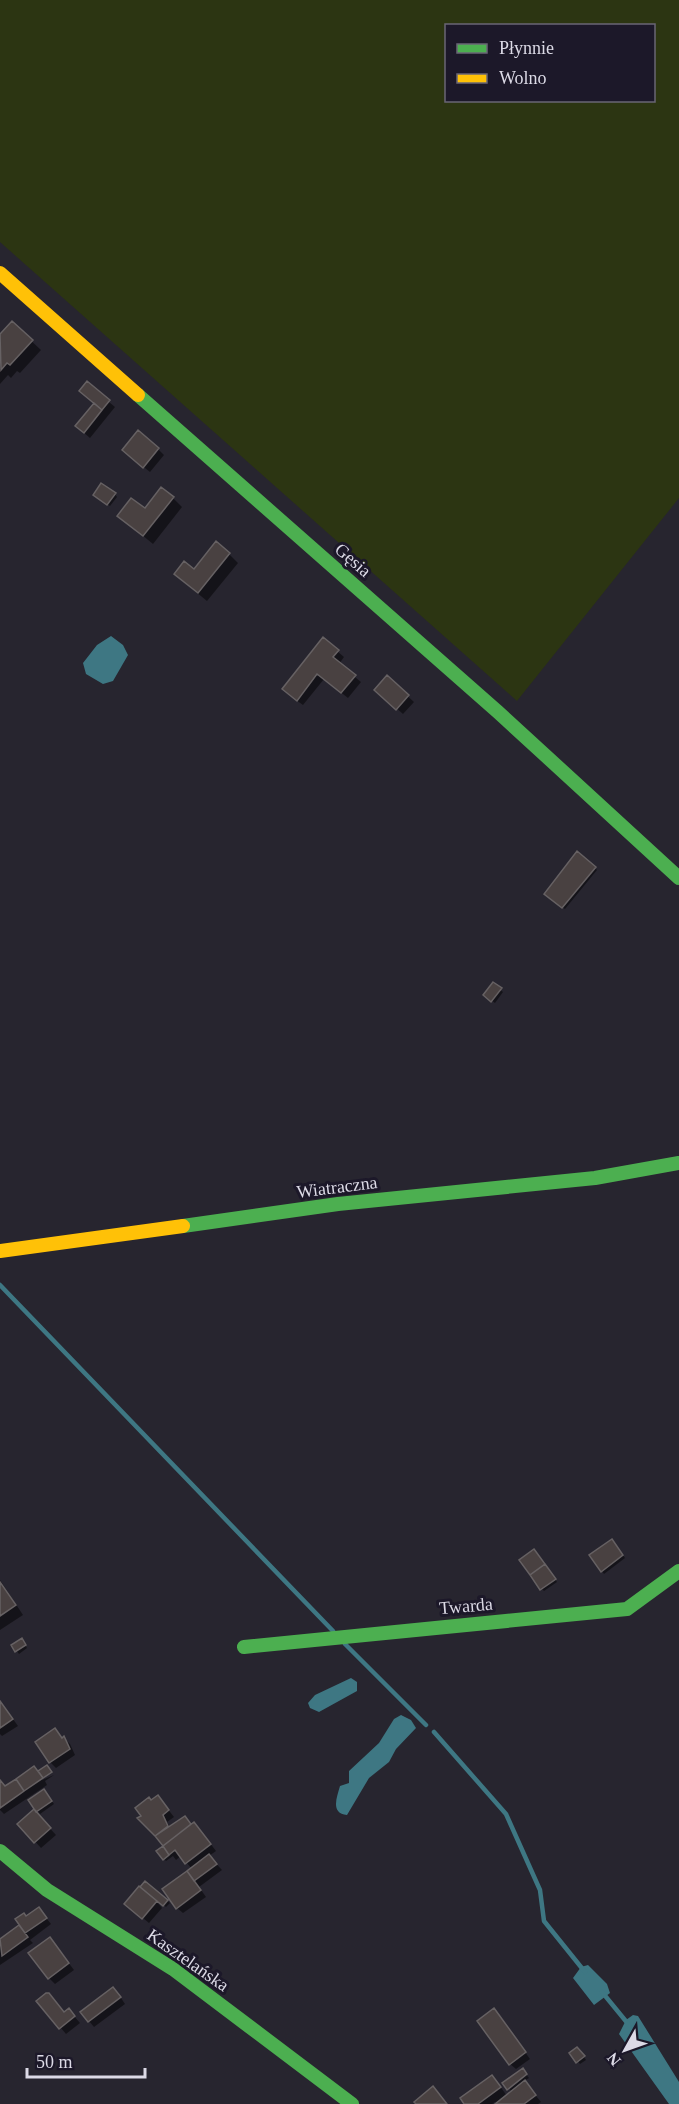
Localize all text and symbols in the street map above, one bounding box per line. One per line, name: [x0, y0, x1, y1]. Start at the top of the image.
legend: [445, 24, 655, 102]
text: Płynnie: [499, 38, 554, 58]
text: Wolno: [499, 68, 547, 88]
street label: Gęsia: [331, 539, 375, 581]
street label: Wiatraczna: [295, 1172, 379, 1202]
street label: Twarda: [438, 1594, 494, 1618]
street label: Kasztelańska: [143, 1925, 233, 1995]
north arrow: [595, 2020, 655, 2080]
scale bar: [27, 2041, 146, 2079]
text: N: [603, 2049, 624, 2069]
text: 50 m: [36, 2052, 73, 2072]

